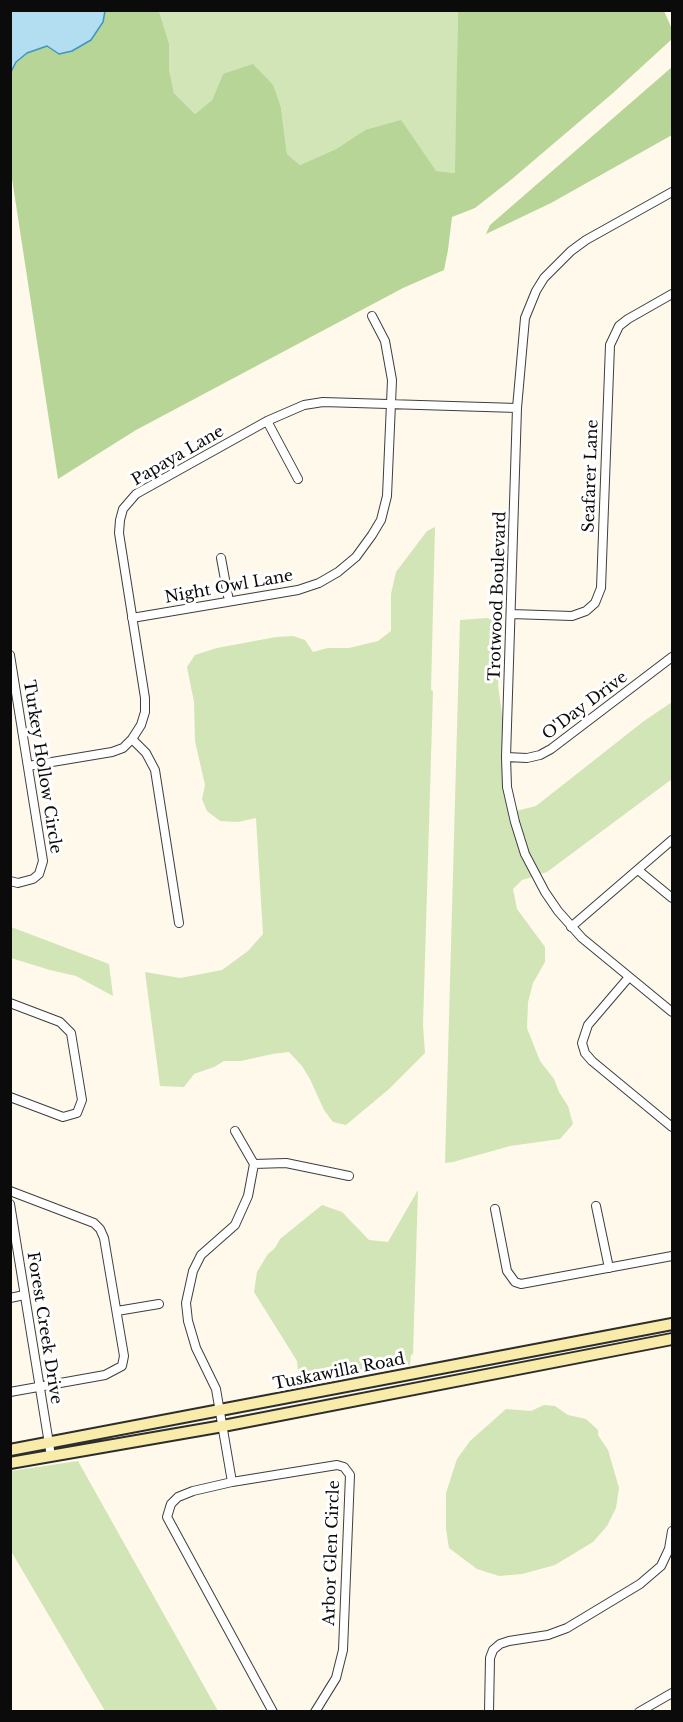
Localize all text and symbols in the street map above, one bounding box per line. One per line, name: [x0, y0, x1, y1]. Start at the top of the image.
street label: Seafarer Lane: [579, 419, 603, 533]
street label: Papaya Lane: [128, 422, 228, 490]
street label: Trotwood Boulevard: [485, 511, 511, 681]
street label: Night Owl Lane: [163, 566, 295, 608]
street label: O'Day Drive: [539, 668, 631, 744]
street label: Turkey Hollow Circle: [19, 679, 65, 855]
street label: Forest Creek Drive: [22, 1251, 66, 1405]
street label: Tuskawilla Road: [271, 1350, 407, 1394]
street label: Arbor Glen Circle: [320, 1480, 344, 1626]

